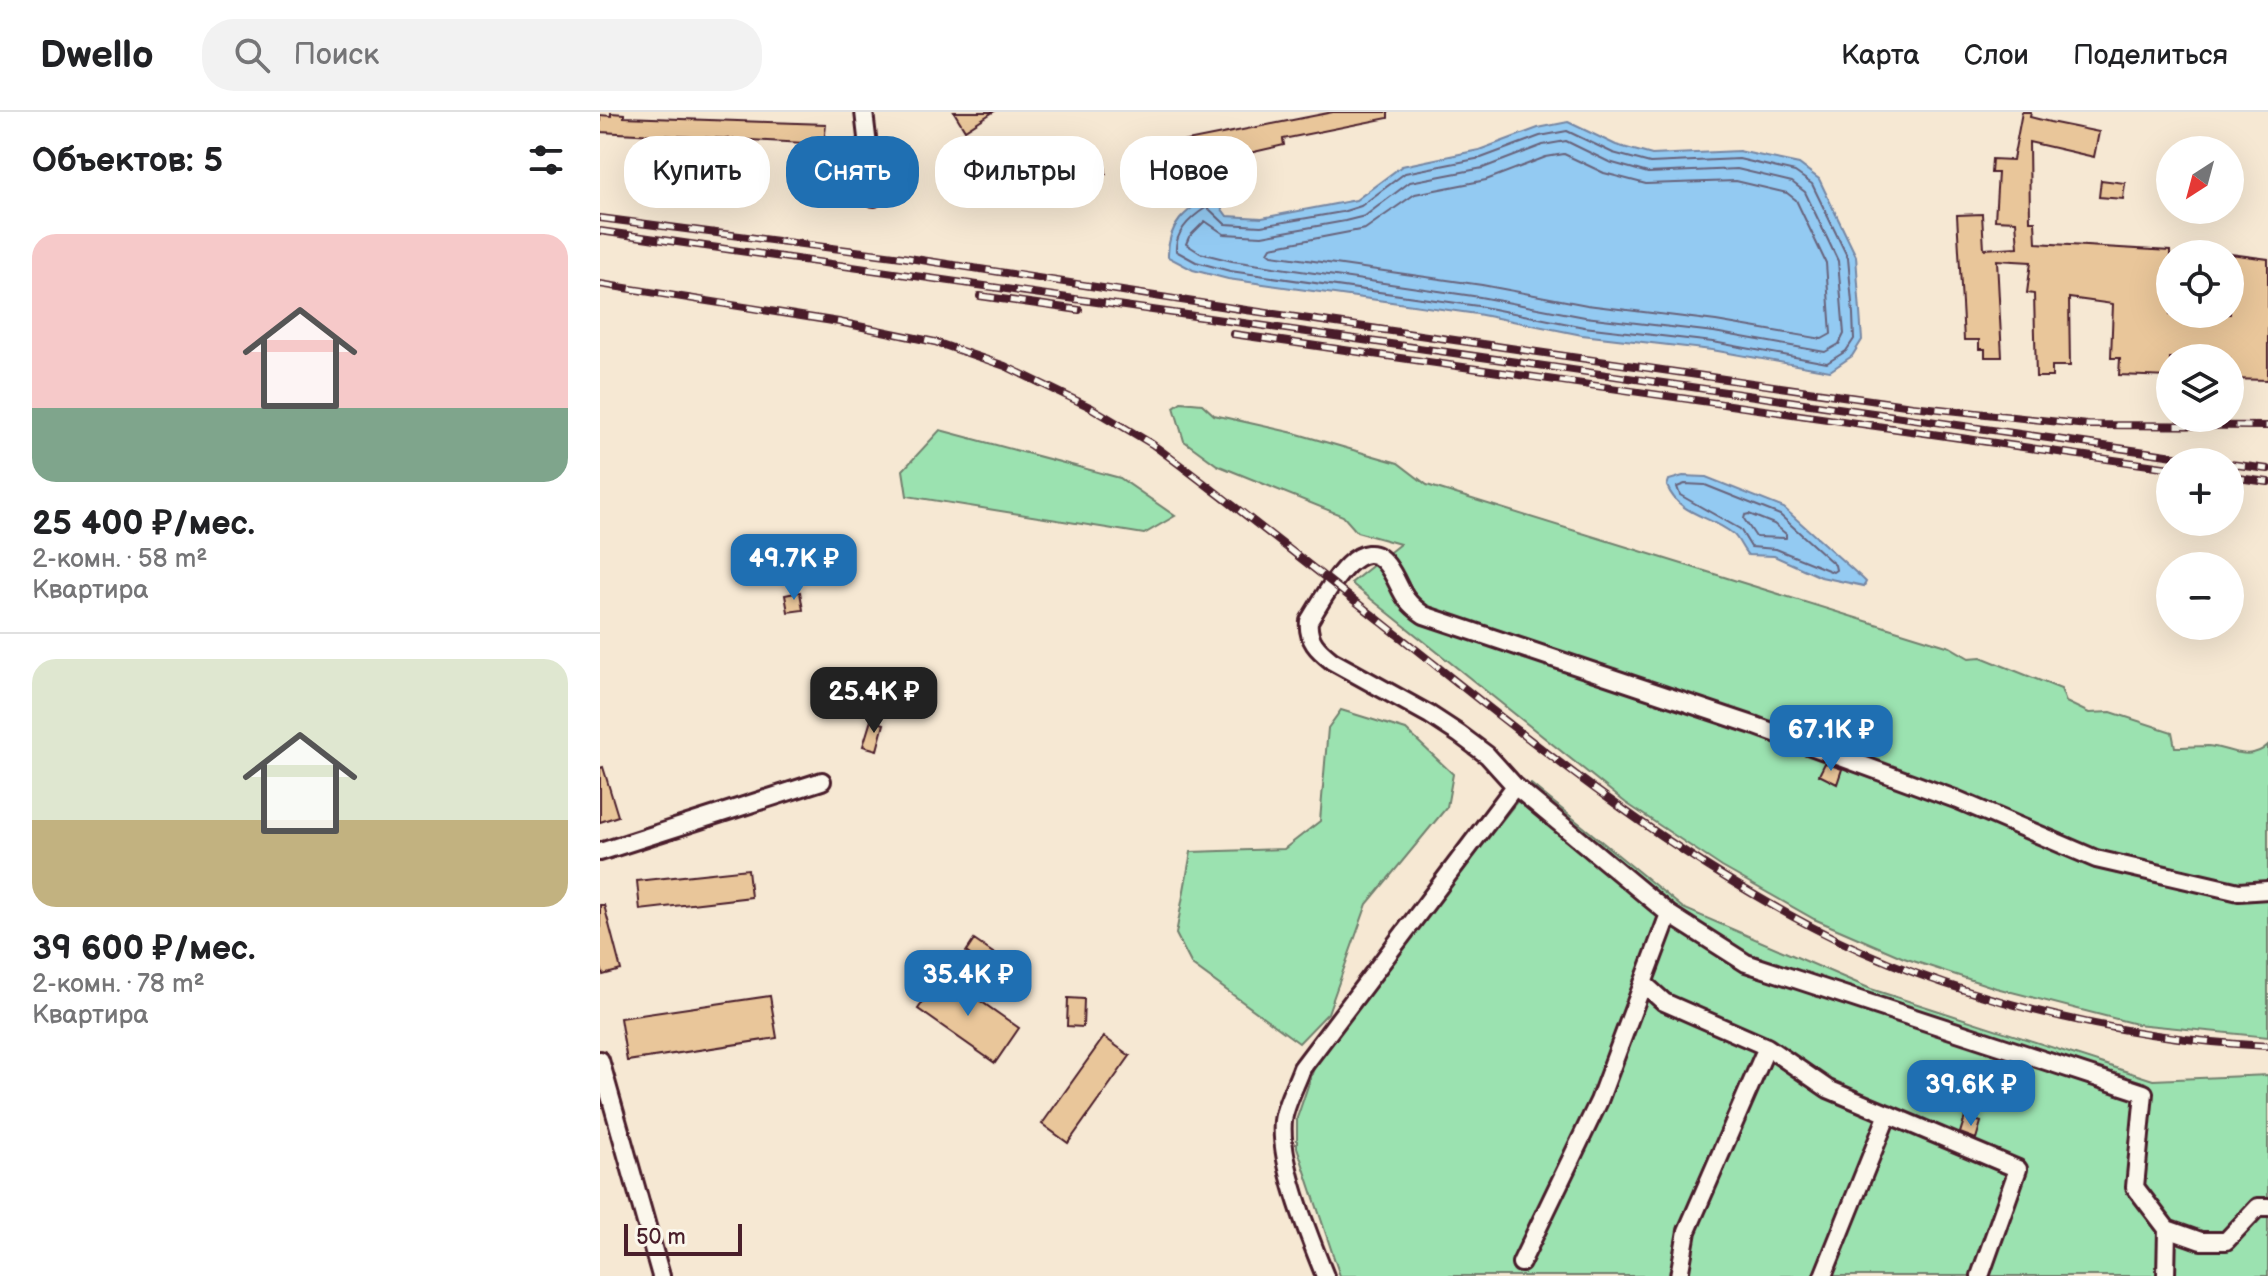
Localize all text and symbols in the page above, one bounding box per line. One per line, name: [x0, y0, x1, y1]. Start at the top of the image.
search box: [202, 19, 762, 91]
text: Dwello: [40, 33, 154, 78]
icon: search: [230, 33, 274, 77]
text: Поиск: [294, 37, 379, 73]
text: Карта: [1841, 39, 1920, 72]
text: Слои: [1964, 39, 2029, 72]
text: Поделиться: [2073, 39, 2228, 72]
chip: Купить: [624, 136, 770, 208]
chip: Снять: [786, 136, 919, 208]
chip: Фильтры: [935, 136, 1104, 208]
chip: Новое: [1120, 136, 1257, 208]
north arrow: [2156, 136, 2244, 224]
map controls: [2156, 136, 2244, 640]
icon: filters: [524, 138, 568, 182]
text: Объектов: 5: [32, 140, 223, 181]
button: locate: [2156, 240, 2244, 328]
icon: home: [228, 286, 372, 430]
button: layers: [2156, 344, 2244, 432]
button: +: [2156, 448, 2244, 536]
text: 25 400 ₽/мес.: [32, 503, 255, 544]
pin: 49.7K ₽: [720, 534, 868, 602]
text: 2-комн. · 58 m²: [32, 544, 208, 575]
text: 49.7K ₽: [749, 544, 839, 575]
button: −: [2156, 552, 2244, 640]
text: Квартира: [32, 575, 149, 606]
pin: 25.4K ₽: [800, 667, 948, 735]
text: 25.4K ₽: [828, 677, 920, 708]
pin: 67.1K ₽: [1757, 705, 1905, 773]
icon: home: [228, 711, 372, 855]
text: 67.1K ₽: [1788, 715, 1874, 746]
text: 39 600 ₽/мес.: [32, 928, 255, 969]
pin: 35.4K ₽: [894, 950, 1042, 1018]
text: 35.4K ₽: [922, 960, 1014, 991]
text: 2-комн. · 78 m²: [32, 969, 205, 1000]
text: Квартира: [32, 1000, 149, 1031]
pin: 39.6K ₽: [1897, 1060, 2045, 1128]
text: 39.6K ₽: [1925, 1070, 2017, 1101]
scale bar: [624, 1220, 742, 1256]
text: 50 m: [636, 1224, 686, 1251]

